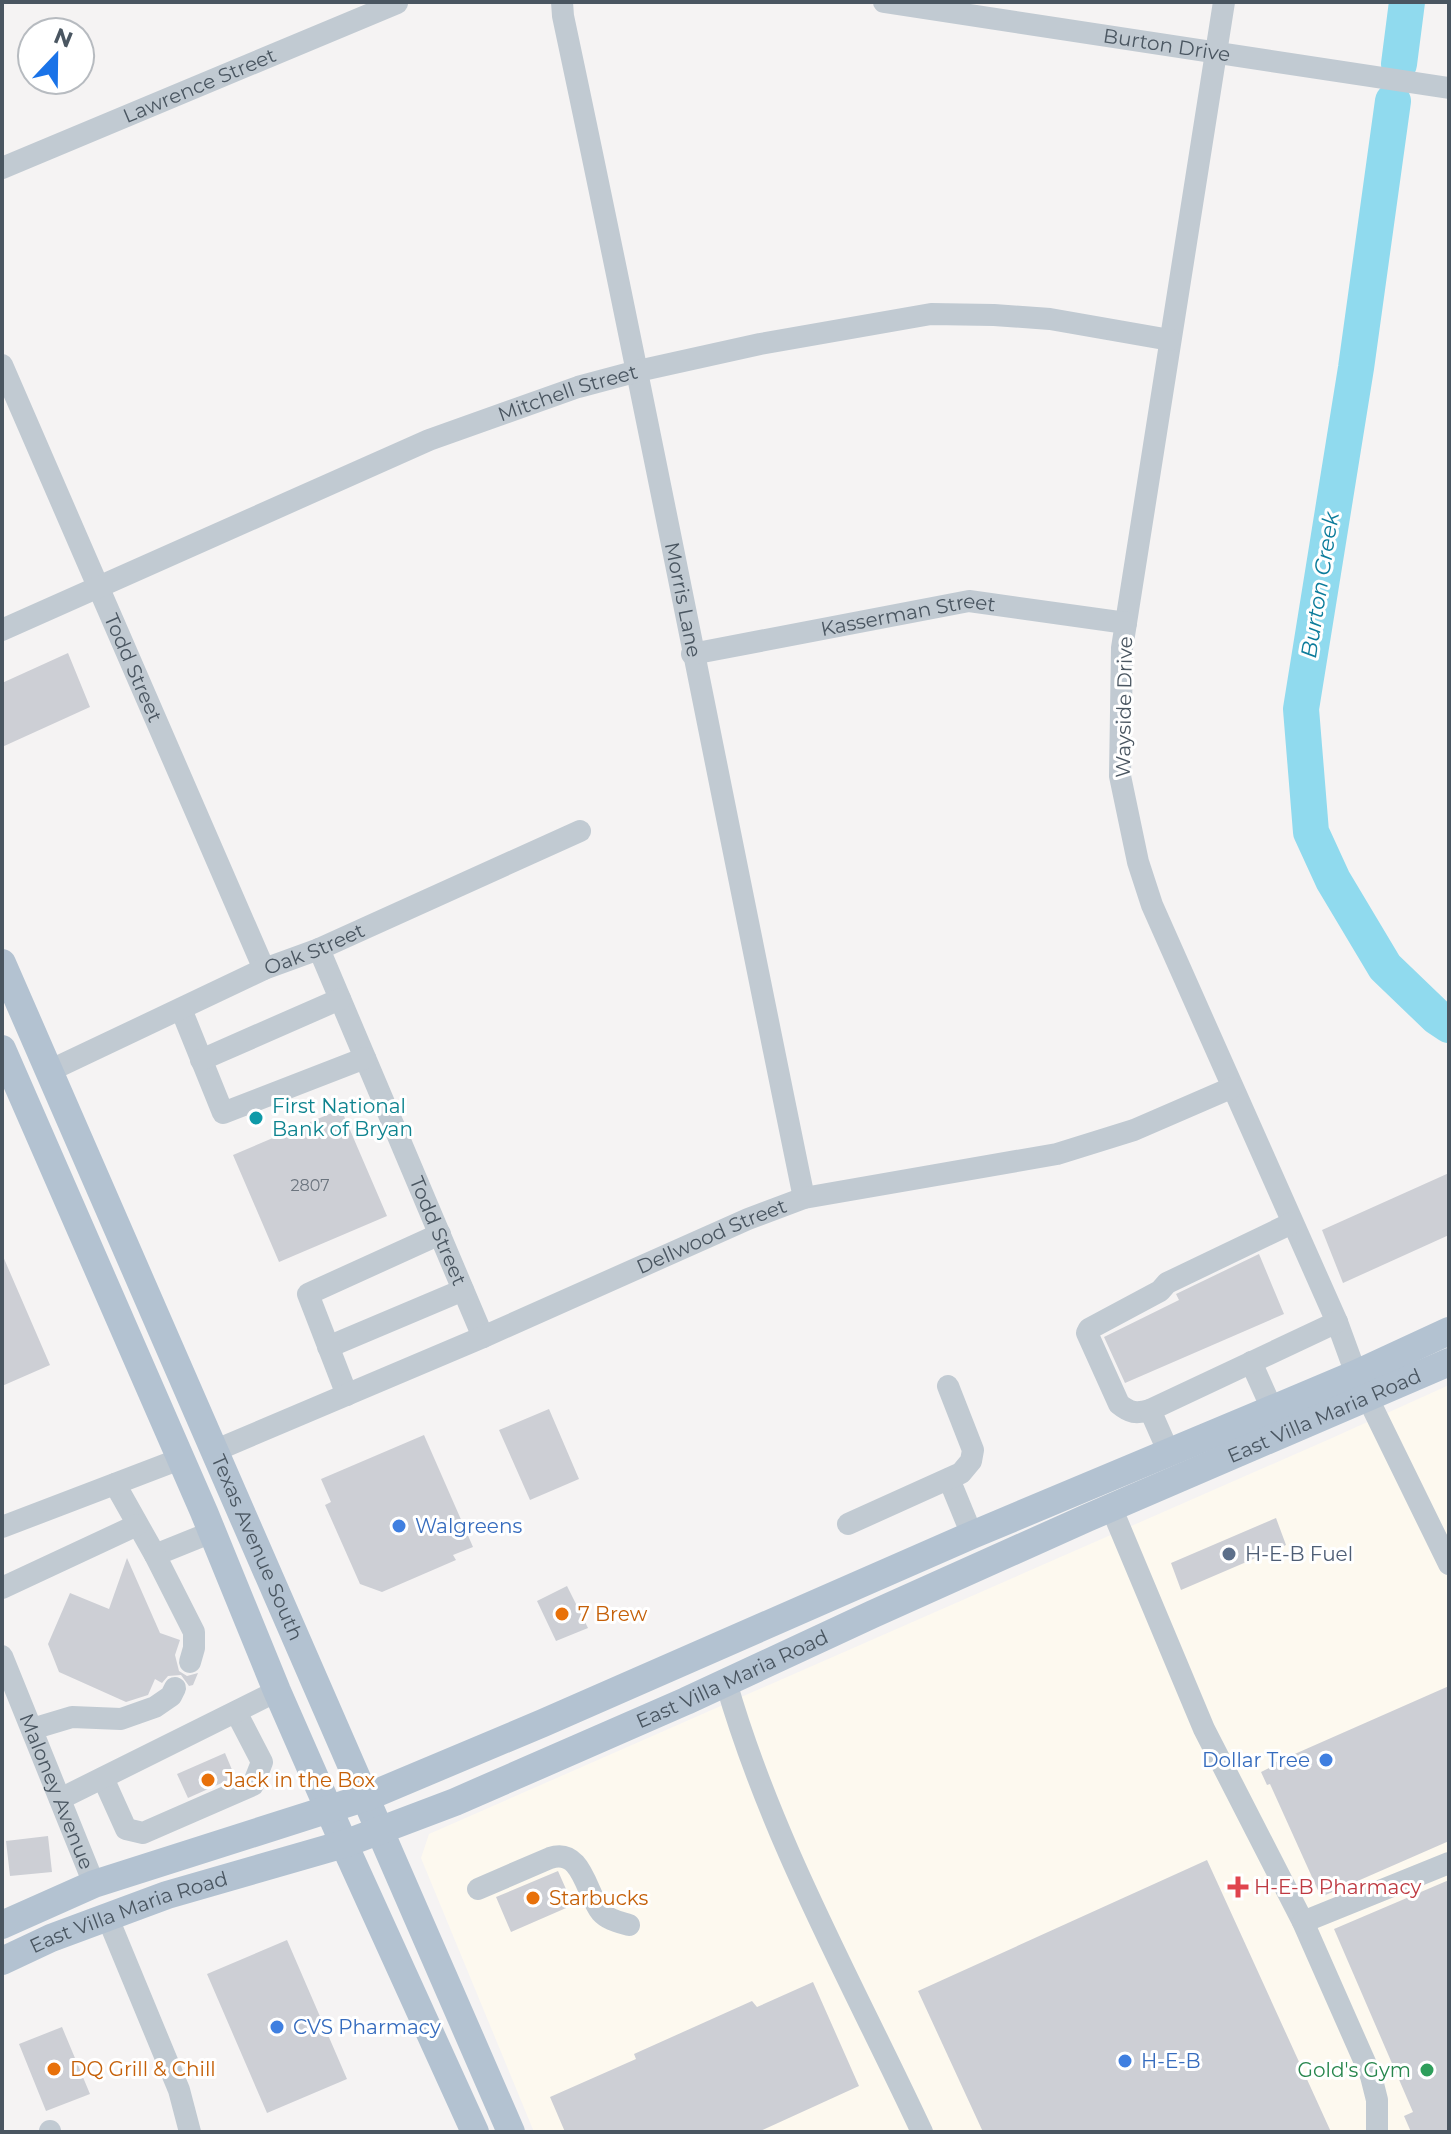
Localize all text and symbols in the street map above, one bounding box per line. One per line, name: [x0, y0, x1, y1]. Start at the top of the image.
north arrow: [16, 16, 96, 96]
text: N: [50, 22, 77, 54]
street label: Burton Drive: [1101, 24, 1232, 67]
street label: Lawrence Street: [119, 43, 279, 128]
street label: Mitchell Street: [495, 360, 640, 427]
water label: Burton Creek: [1295, 509, 1345, 660]
street label: Morris Lane: [660, 540, 707, 659]
street label: Kasserman Street: [819, 588, 997, 641]
street label: Todd Street: [99, 610, 167, 726]
street label: Wayside Drive: [1111, 636, 1137, 778]
street label: Oak Street: [261, 918, 368, 980]
place label: First National Bank of Bryan: [272, 1094, 413, 1141]
marker: First National Bank of Bryan: [247, 1109, 265, 1127]
street label: Todd Street: [405, 1173, 472, 1289]
house number: 2807: [290, 1176, 330, 1195]
street label: Dellwood Street: [633, 1194, 790, 1279]
street label: East Villa Maria Road: [1224, 1363, 1425, 1468]
street label: Texas Avenue South: [207, 1451, 308, 1644]
place label: Walgreens: [415, 1514, 522, 1538]
marker: Walgreens: [390, 1517, 408, 1535]
place label: H-E-B Fuel: [1245, 1542, 1353, 1566]
marker: H-E-B Fuel: [1220, 1545, 1238, 1563]
place label: 7 Brew: [578, 1602, 648, 1626]
marker: 7 Brew: [553, 1605, 571, 1623]
street label: East Villa Maria Road: [632, 1625, 832, 1733]
street label: Maloney Avenue: [14, 1710, 99, 1873]
place label: Dollar Tree: [1202, 1748, 1310, 1772]
marker: Dollar Tree: [1317, 1751, 1335, 1769]
place label: Jack in the Box: [223, 1768, 376, 1792]
marker: Jack in the Box: [199, 1771, 217, 1789]
street label: East Villa Maria Road: [26, 1866, 230, 1958]
place label: H-E-B Pharmacy: [1254, 1875, 1422, 1899]
marker: H-E-B Pharmacy: [1229, 1878, 1247, 1896]
place label: Starbucks: [549, 1886, 648, 1910]
marker: Starbucks: [524, 1889, 542, 1907]
place label: CVS Pharmacy: [293, 2015, 441, 2039]
marker: CVS Pharmacy: [268, 2018, 286, 2036]
place label: H-E-B: [1141, 2049, 1201, 2073]
marker: H-E-B: [1116, 2052, 1134, 2070]
place label: DQ Grill & Chill: [70, 2057, 216, 2081]
place label: Gold's Gym: [1298, 2058, 1411, 2082]
marker: DQ Grill & Chill: [45, 2060, 63, 2078]
marker: Gold's Gym: [1418, 2061, 1436, 2079]

